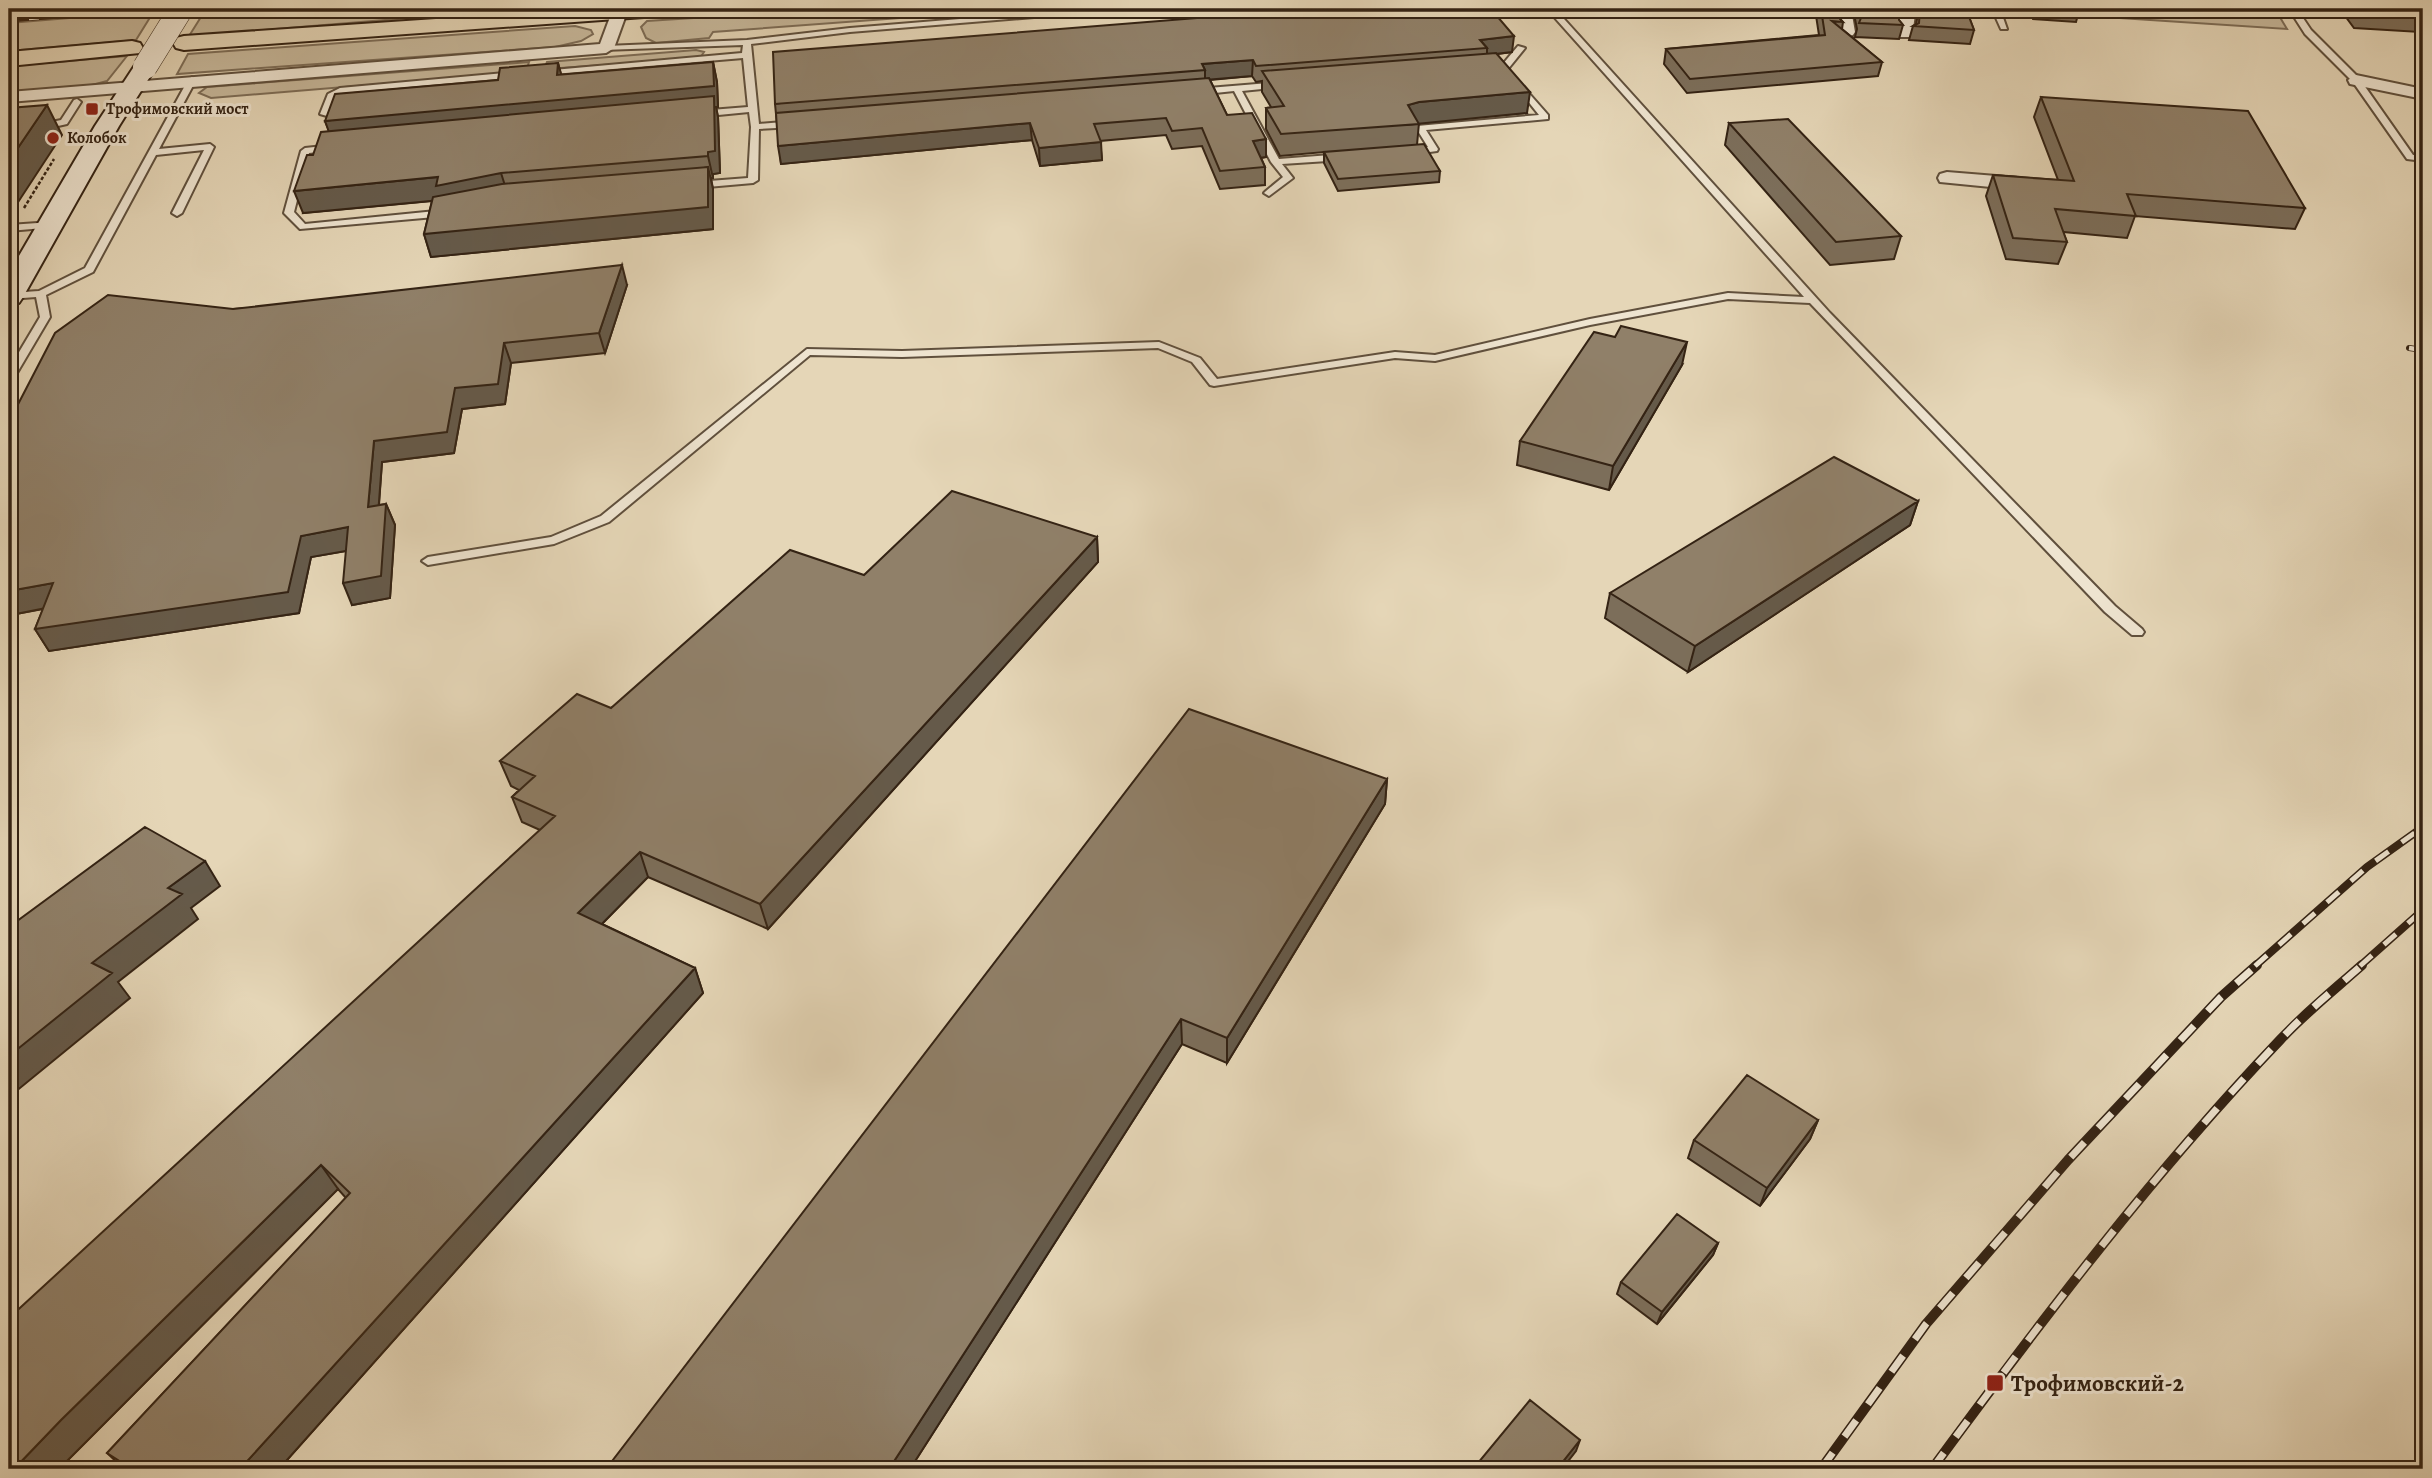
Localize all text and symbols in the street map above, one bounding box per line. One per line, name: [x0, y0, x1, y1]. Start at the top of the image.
place label: Трофимовский мост: [106, 98, 249, 120]
marker: Трофимовский мост: [84, 101, 100, 117]
place label: Колобок: [67, 127, 127, 149]
marker: Колобок: [45, 130, 61, 146]
place label: Трофимовский-2: [2011, 1368, 2184, 1399]
marker: Трофимовский-2: [1985, 1373, 2005, 1393]

